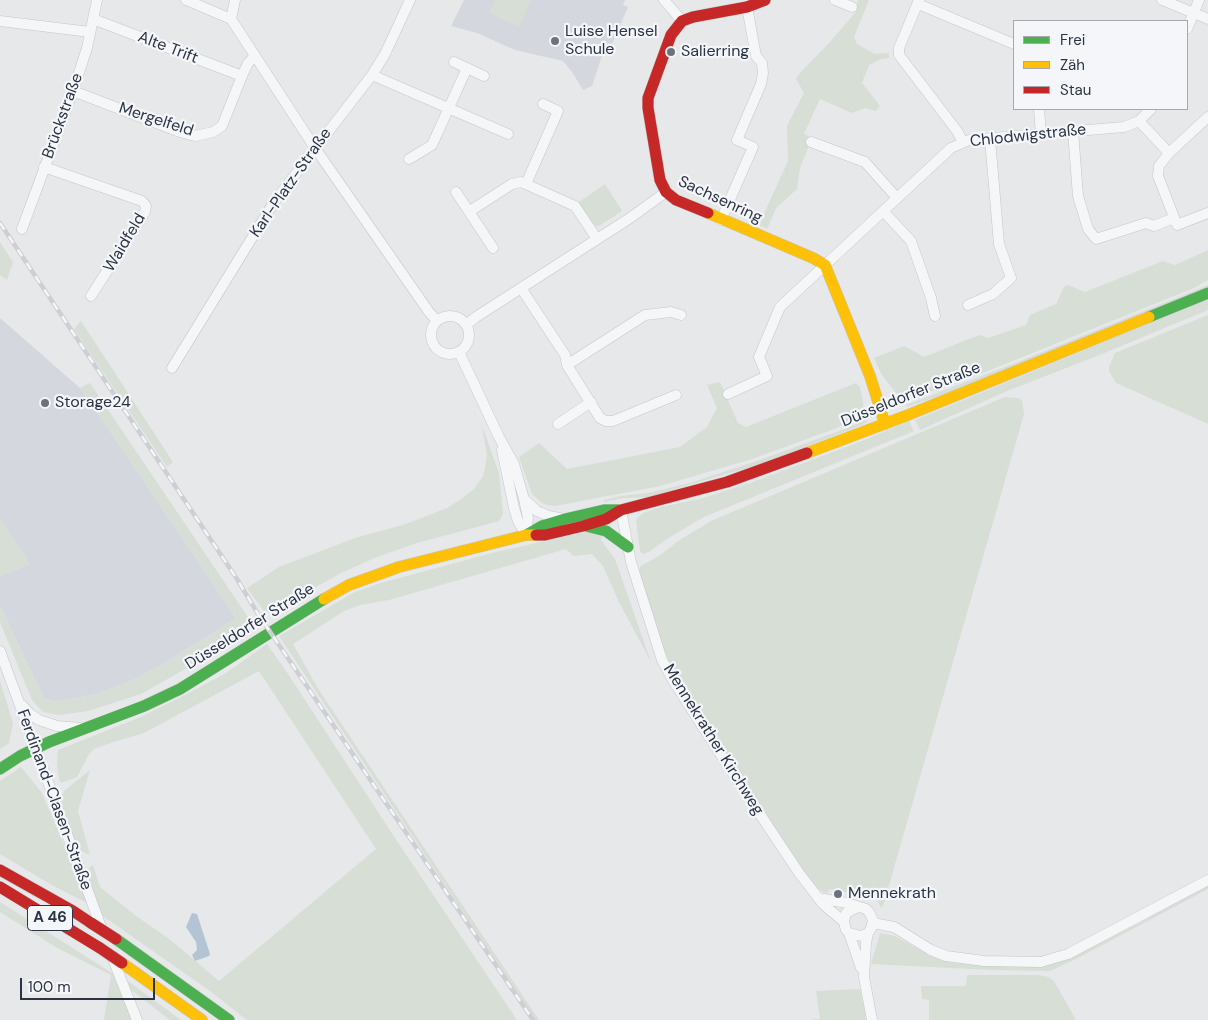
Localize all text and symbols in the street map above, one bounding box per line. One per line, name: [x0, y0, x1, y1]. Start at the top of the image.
legend: [1013, 20, 1188, 110]
place label: Luise Hensel Schule: [565, 22, 658, 60]
street label: Alte Trift: [135, 28, 201, 68]
text: Frei: [1060, 30, 1085, 50]
marker: Luise Hensel Schule: [549, 35, 561, 47]
place label: Salierring: [681, 42, 749, 62]
marker: Salierring: [665, 46, 677, 58]
text: Zäh: [1060, 55, 1085, 75]
street label: Brückstraße: [39, 71, 87, 161]
text: Stau: [1060, 80, 1091, 100]
street label: Mergelfeld: [116, 99, 196, 141]
street label: Chlodwigstraße: [969, 120, 1087, 152]
street label: Karl-Platz-Straße: [246, 125, 336, 241]
street label: Sachsenring: [675, 172, 765, 228]
street label: Waidfeld: [100, 210, 150, 276]
street label: Düsseldorfer Straße: [839, 358, 983, 432]
place label: Storage24: [55, 393, 131, 413]
marker: Storage24: [39, 397, 51, 409]
street label: Düsseldorfer Straße: [182, 580, 318, 674]
street label: Mennekrather Kirchweg: [659, 661, 767, 819]
street label: Ferdinand-Clasen-Straße: [12, 707, 96, 893]
place label: Mennekrath: [848, 884, 936, 904]
marker: Mennekrath: [832, 888, 844, 900]
road number: A 46: [28, 906, 72, 930]
scale bar: [22, 968, 158, 1000]
text: 100 m: [28, 977, 71, 997]

